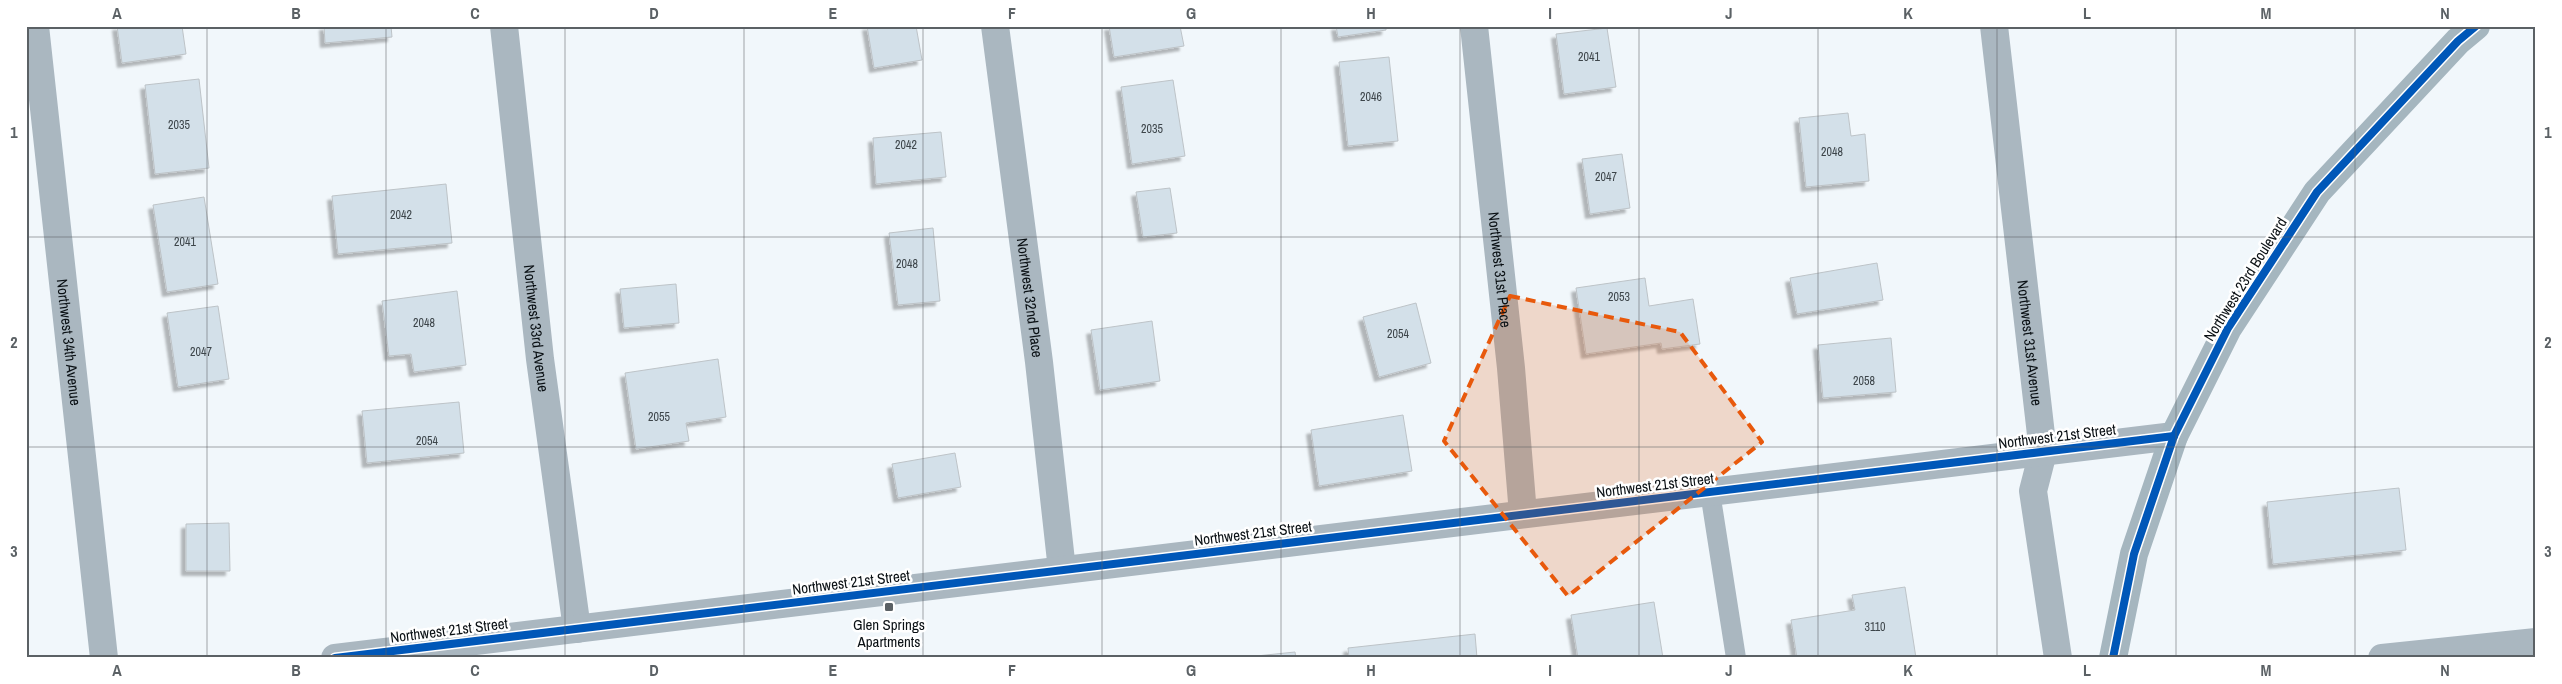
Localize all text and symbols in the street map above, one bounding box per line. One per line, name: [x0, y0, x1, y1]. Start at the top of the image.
text: A: [112, 2, 122, 24]
text: B: [291, 2, 301, 24]
text: C: [470, 2, 480, 24]
text: D: [649, 2, 659, 24]
text: E: [829, 2, 838, 24]
text: F: [1008, 2, 1016, 24]
text: G: [1186, 2, 1196, 24]
text: H: [1366, 2, 1376, 24]
text: I: [1548, 2, 1552, 24]
text: J: [1725, 2, 1733, 24]
text: K: [1903, 2, 1913, 24]
text: L: [2083, 2, 2091, 24]
text: M: [2261, 2, 2272, 24]
text: N: [2440, 2, 2450, 24]
house number: 2041: [1578, 49, 1600, 65]
house number: 2046: [1360, 89, 1382, 105]
house number: 2035: [168, 117, 190, 133]
text: 1: [10, 121, 18, 143]
house number: 2035: [1141, 121, 1163, 137]
text: 1: [2544, 121, 2552, 143]
house number: 2042: [895, 137, 917, 153]
house number: 2048: [1821, 144, 1843, 160]
house number: 2047: [1595, 169, 1617, 185]
house number: 2042: [390, 207, 412, 223]
street label: Northwest 31st Place: [1484, 211, 1517, 329]
street label: Northwest 23rd Boulevard: [2198, 213, 2292, 345]
house number: 2041: [174, 234, 196, 250]
street label: Northwest 32nd Place: [1012, 237, 1049, 359]
house number: 2048: [896, 256, 918, 272]
street label: Northwest 33rd Avenue: [519, 264, 555, 393]
street label: Northwest 34th Avenue: [52, 278, 87, 407]
street label: Northwest 31st Avenue: [2013, 279, 2048, 407]
house number: 2053: [1608, 289, 1630, 305]
house number: 2048: [413, 315, 435, 331]
house number: 2054: [1387, 326, 1409, 342]
text: 2: [10, 331, 18, 353]
text: 2: [2544, 331, 2552, 353]
house number: 2047: [190, 344, 212, 360]
house number: 2058: [1853, 373, 1875, 389]
house number: 2055: [648, 409, 670, 425]
street label: Northwest 21st Street: [1997, 418, 2118, 454]
house number: 2054: [416, 433, 438, 449]
street label: Northwest 21st Street: [1595, 467, 1716, 503]
street label: Northwest 21st Street: [1193, 515, 1314, 551]
text: 3: [10, 540, 18, 562]
text: 3: [2544, 540, 2552, 562]
street label: Northwest 21st Street: [791, 564, 912, 600]
marker: Glen Springs Apartments: [883, 601, 895, 613]
street label: Northwest 21st Street: [389, 612, 510, 648]
place label: Glen Springs Apartments: [853, 614, 925, 652]
house number: 3110: [1864, 619, 1886, 635]
text: A: [112, 659, 122, 681]
text: B: [291, 659, 301, 681]
text: C: [470, 659, 480, 681]
text: D: [649, 659, 659, 681]
text: E: [829, 659, 838, 681]
text: F: [1008, 659, 1016, 681]
text: G: [1186, 659, 1196, 681]
text: H: [1366, 659, 1376, 681]
text: I: [1548, 659, 1552, 681]
text: J: [1725, 659, 1733, 681]
text: K: [1903, 659, 1913, 681]
text: L: [2083, 659, 2091, 681]
text: M: [2261, 659, 2272, 681]
text: N: [2440, 659, 2450, 681]

